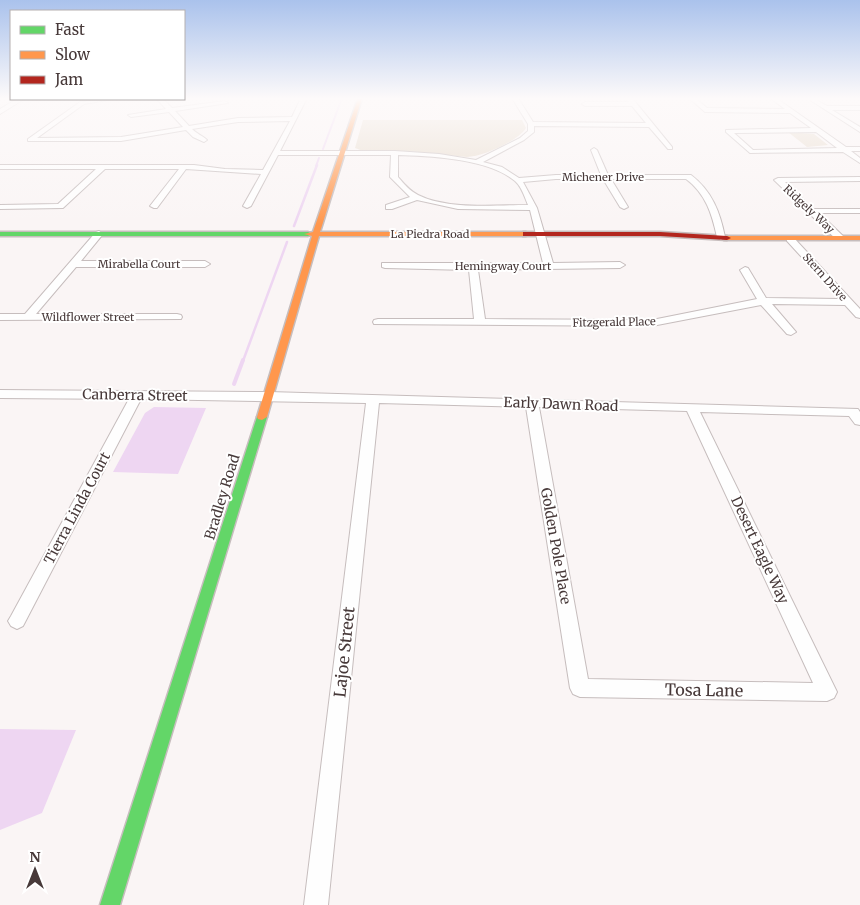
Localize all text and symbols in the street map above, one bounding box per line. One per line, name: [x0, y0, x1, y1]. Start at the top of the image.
legend: [10, 10, 185, 100]
text: Fast: [55, 20, 85, 39]
text: Slow: [55, 45, 90, 64]
text: Jam: [54, 70, 83, 89]
street label: Michener Drive: [562, 170, 644, 184]
street label: Ridgely Way: [780, 182, 838, 237]
street label: La Piedra Road: [391, 227, 470, 241]
street label: Stern Drive: [800, 250, 850, 304]
street label: Mirabella Court: [98, 257, 181, 271]
street label: Hemingway Court: [455, 259, 552, 273]
street label: Wildflower Street: [41, 310, 135, 324]
street label: Fitzgerald Place: [572, 314, 656, 330]
street label: Canberra Street: [82, 385, 188, 405]
street label: Early Dawn Road: [503, 393, 619, 415]
street label: Tierra Linda Court: [40, 448, 114, 567]
street label: Bradley Road: [200, 451, 244, 542]
street label: Golden Pole Place: [537, 486, 575, 606]
street label: Desert Eagle Way: [727, 493, 793, 607]
street label: Lajoe Street: [329, 605, 359, 698]
street label: Tosa Lane: [665, 679, 743, 701]
north arrow: [10, 845, 60, 895]
text: N: [29, 848, 41, 866]

